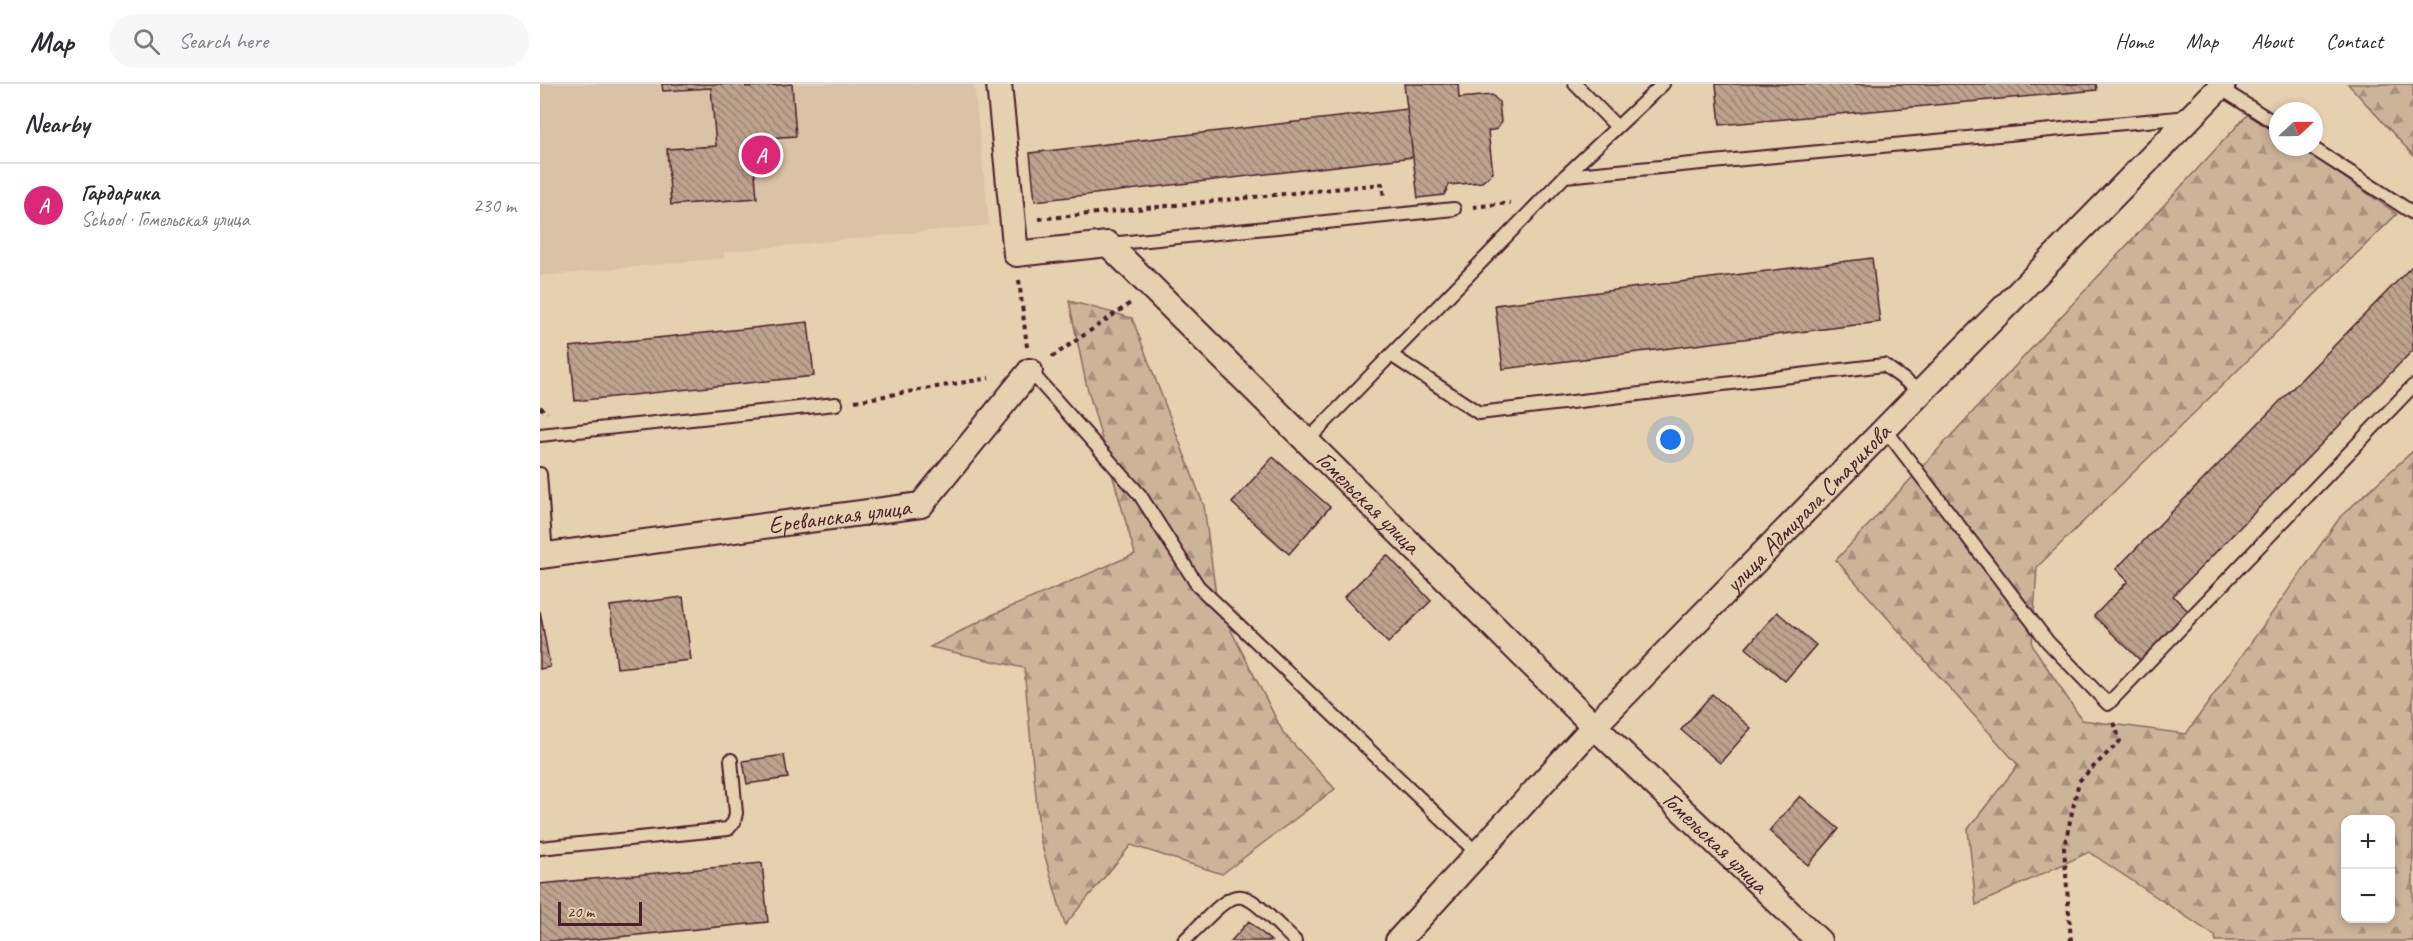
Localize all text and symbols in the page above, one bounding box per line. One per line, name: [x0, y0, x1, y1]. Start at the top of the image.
search box: [109, 14, 529, 68]
text: Map: [30, 24, 73, 59]
icon: search: [130, 25, 163, 58]
text: Search here: [178, 27, 268, 55]
text: Home: [2115, 28, 2153, 54]
text: Map: [2186, 28, 2218, 54]
text: About: [2251, 28, 2293, 54]
text: Contact: [2326, 28, 2383, 54]
north arrow: [2269, 102, 2323, 156]
text: Nearby: [24, 107, 89, 140]
pin: A: [742, 132, 780, 178]
text: Гардарика: [81, 179, 159, 207]
text: A: [38, 193, 49, 218]
text: 230 m: [473, 193, 516, 218]
text: School · Гомельская улица: [81, 207, 249, 232]
street label: улица Адмирала Старикова: [1717, 416, 1898, 600]
your location: [1656, 425, 1685, 454]
street label: Гомельская улица: [1310, 444, 1428, 561]
street label: Ереванская улица: [766, 491, 914, 540]
street label: Гомельская улица: [1657, 785, 1776, 900]
map controls: [2341, 815, 2395, 923]
button: +: [2341, 815, 2395, 869]
button: −: [2341, 869, 2395, 923]
scale bar: [558, 899, 642, 926]
text: 20 m: [567, 902, 594, 922]

